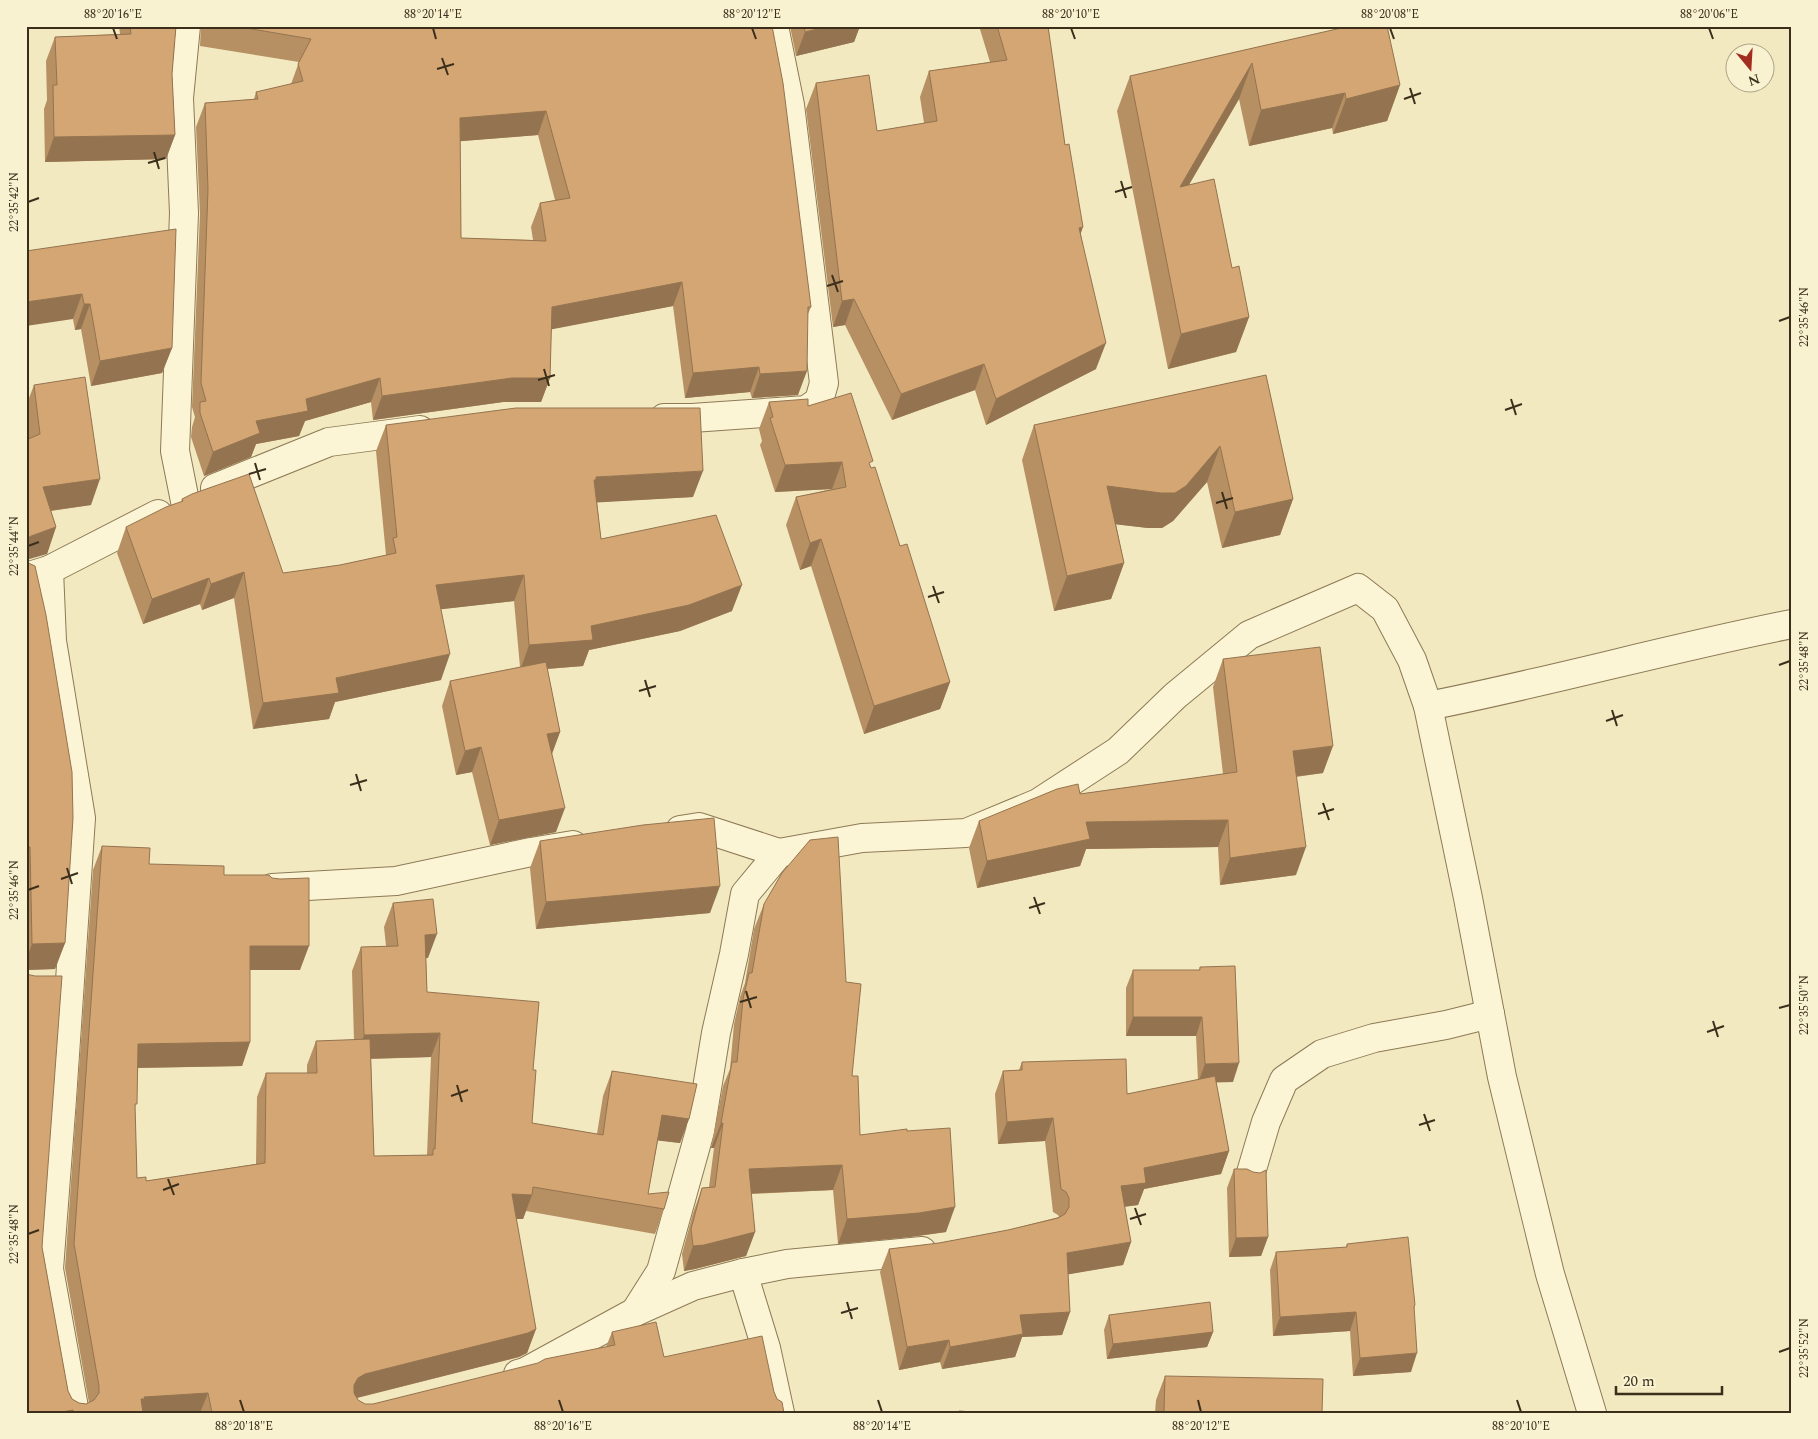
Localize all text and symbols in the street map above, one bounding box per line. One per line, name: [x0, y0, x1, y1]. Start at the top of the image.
text: 88°20'16"E: [84, 5, 142, 24]
text: 88°20'14"E: [404, 5, 462, 24]
text: 88°20'12"E: [723, 5, 781, 24]
text: 88°20'10"E: [1042, 5, 1100, 24]
text: 88°20'08"E: [1361, 5, 1419, 24]
text: 88°20'06"E: [1680, 5, 1738, 24]
north arrow: [1726, 42, 1776, 92]
text: N: [1745, 68, 1763, 92]
text: 22°35'42"N: [5, 172, 24, 232]
text: 22°35'46"N: [1795, 287, 1814, 347]
text: 22°35'44"N: [5, 516, 24, 576]
text: 22°35'48"N: [1795, 631, 1814, 691]
text: 22°35'46"N: [5, 860, 24, 920]
text: 22°35'50"N: [1795, 975, 1814, 1035]
text: 22°35'48"N: [5, 1204, 24, 1264]
text: 22°35'52"N: [1795, 1318, 1814, 1378]
scale bar: [1616, 1364, 1722, 1396]
text: 20 m: [1623, 1370, 1655, 1393]
text: 88°20'18"E: [215, 1417, 273, 1436]
text: 88°20'16"E: [534, 1417, 592, 1436]
text: 88°20'14"E: [853, 1417, 911, 1436]
text: 88°20'12"E: [1172, 1417, 1230, 1436]
text: 88°20'10"E: [1492, 1417, 1550, 1436]

